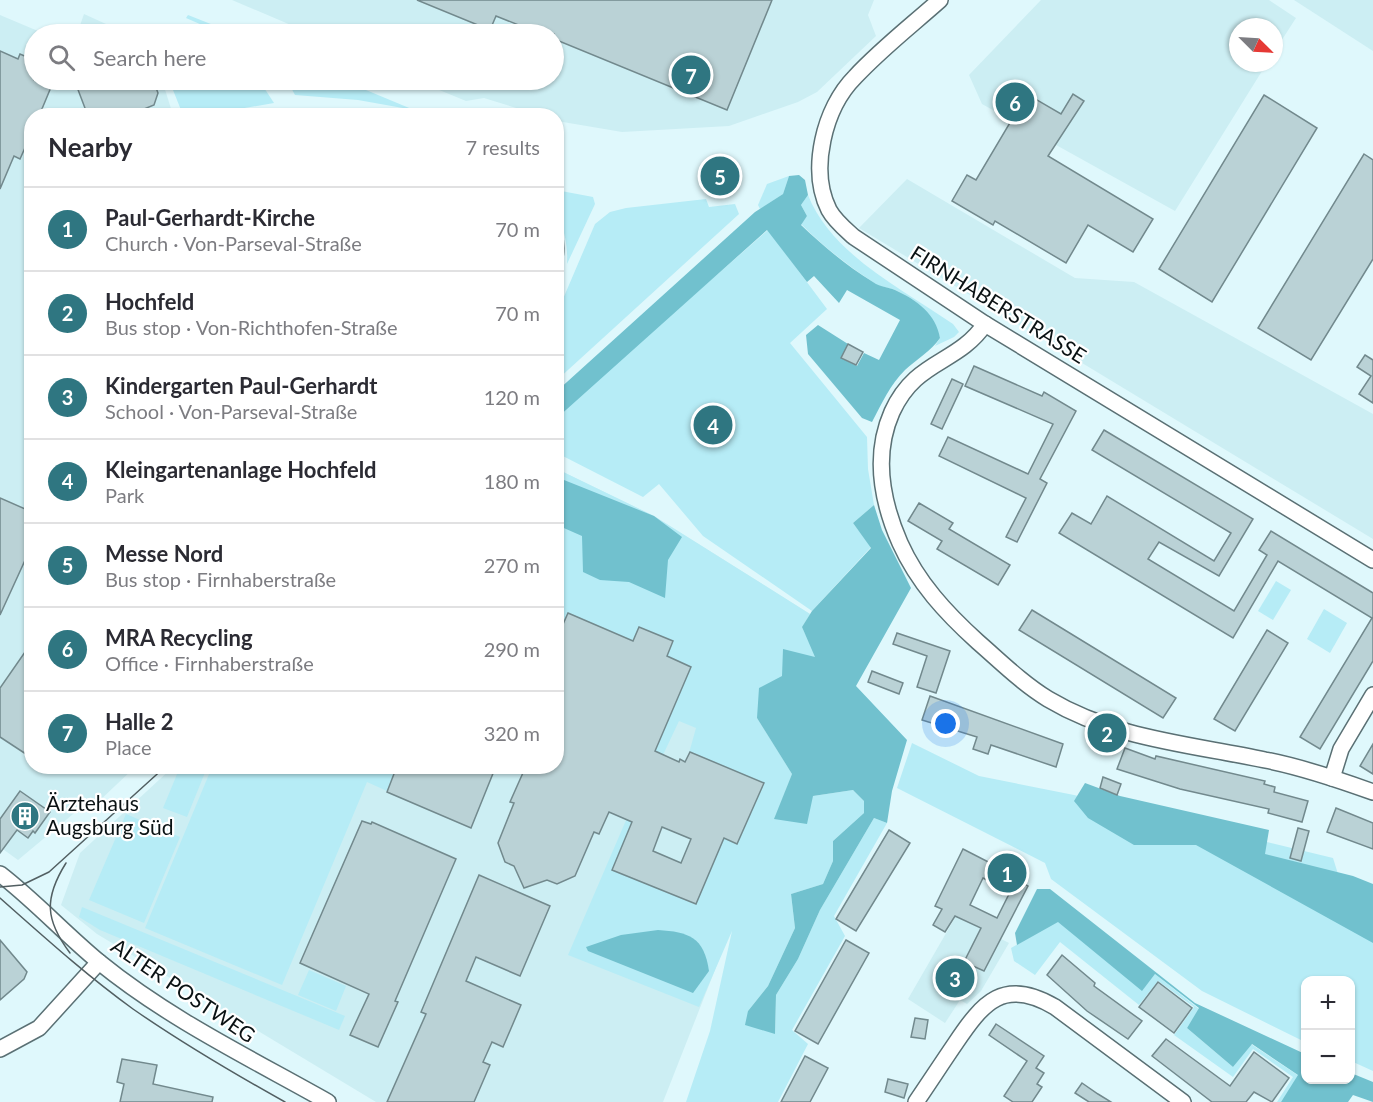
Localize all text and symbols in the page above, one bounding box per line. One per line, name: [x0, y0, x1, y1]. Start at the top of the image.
north arrow: [1229, 18, 1283, 72]
search box: [24, 24, 564, 90]
icon: search: [45, 41, 78, 74]
text: Search here: [93, 44, 206, 71]
pin: 7: [672, 52, 710, 98]
pin: 6: [996, 80, 1034, 124]
text: Nearby: [48, 131, 133, 163]
text: 7 results: [465, 135, 540, 159]
pin: 5: [700, 154, 740, 198]
text: Paul-Gerhardt-Kirche: [105, 204, 315, 231]
text: 1: [62, 217, 73, 241]
text: 70 m: [495, 217, 540, 241]
text: Church · Von-Parseval-Straße: [105, 231, 362, 255]
street label: FIRNHABERSTRASSE: [906, 240, 1091, 368]
text: Hochfeld: [105, 288, 194, 315]
text: 2: [62, 301, 73, 325]
text: 70 m: [495, 301, 540, 325]
text: Bus stop · Von-Richthofen-Straße: [105, 315, 398, 339]
text: Kindergarten Paul-Gerhardt: [105, 372, 377, 399]
text: 3: [62, 385, 73, 409]
text: 120 m: [484, 385, 540, 409]
text: School · Von-Parseval-Straße: [105, 399, 357, 423]
pin: 4: [694, 402, 732, 448]
text: Kleingartenanlage Hochfeld: [105, 456, 377, 483]
text: 4: [62, 469, 73, 493]
text: 180 m: [484, 469, 540, 493]
text: Park: [105, 483, 144, 507]
text: Messe Nord: [105, 540, 223, 567]
text: 5: [62, 553, 73, 577]
text: 270 m: [484, 553, 540, 577]
text: Bus stop · Firnhaberstraße: [105, 567, 336, 591]
text: MRA Recycling: [105, 624, 253, 651]
text: 6: [62, 637, 73, 661]
text: 290 m: [484, 637, 540, 661]
text: Office · Firnhaberstraße: [105, 651, 314, 675]
text: Halle 2: [105, 708, 174, 735]
your location: [931, 709, 960, 738]
pin: 2: [1088, 710, 1126, 756]
text: 7: [62, 721, 73, 745]
text: 320 m: [484, 721, 540, 745]
text: Place: [105, 735, 152, 759]
place label: Ärztehaus Augsburg Süd: [46, 790, 174, 839]
building icon: Ärztehaus Augsburg Süd: [9, 800, 41, 832]
pin: 1: [988, 850, 1026, 896]
street label: ALTER POSTWEG: [107, 932, 261, 1047]
pin: 3: [936, 956, 974, 1000]
map controls: [1301, 976, 1355, 1084]
button: +: [1301, 976, 1355, 1030]
button: −: [1301, 1030, 1355, 1084]

